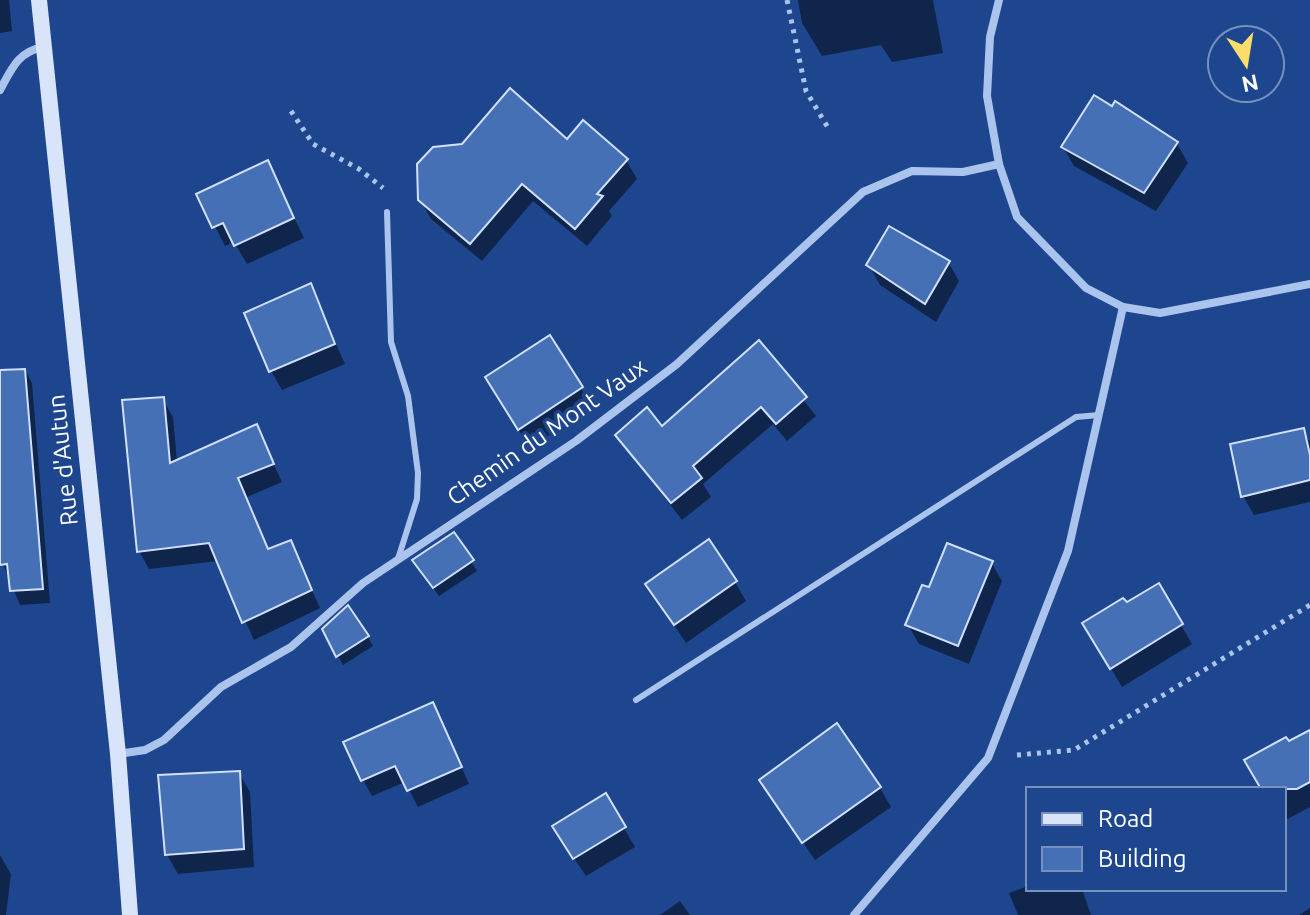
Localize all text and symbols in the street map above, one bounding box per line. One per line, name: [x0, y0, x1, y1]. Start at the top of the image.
north arrow: [1206, 24, 1286, 104]
text: N: [1240, 70, 1261, 98]
street label: Chemin du Mont Vaux: [442, 353, 652, 511]
street label: Rue d'Autun: [42, 393, 83, 527]
legend: [1026, 787, 1286, 891]
text: Road: [1098, 805, 1153, 832]
text: Building: [1098, 845, 1186, 872]

